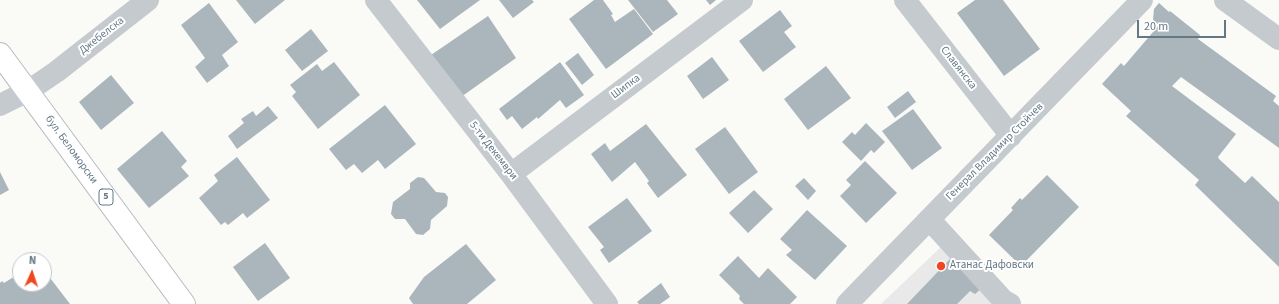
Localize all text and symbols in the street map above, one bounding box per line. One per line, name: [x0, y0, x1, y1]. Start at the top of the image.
scale bar: [1139, 12, 1228, 38]
street label: Джебелска: [77, 14, 127, 58]
text: 20 m: [1144, 18, 1168, 35]
street label: Славянска: [937, 44, 979, 92]
street label: Шипка: [609, 72, 643, 102]
street label: Генерал Владимир Стойчев: [944, 101, 1046, 203]
street label: бул. Беломорски: [42, 113, 100, 187]
street label: 5-ти Декември: [466, 119, 520, 183]
road number: 5: [99, 189, 113, 205]
north arrow: [12, 252, 52, 292]
text: N: [29, 253, 37, 268]
place label: Атанас Дафовски: [950, 259, 1034, 273]
marker: Атанас Дафовски: [935, 260, 947, 272]

